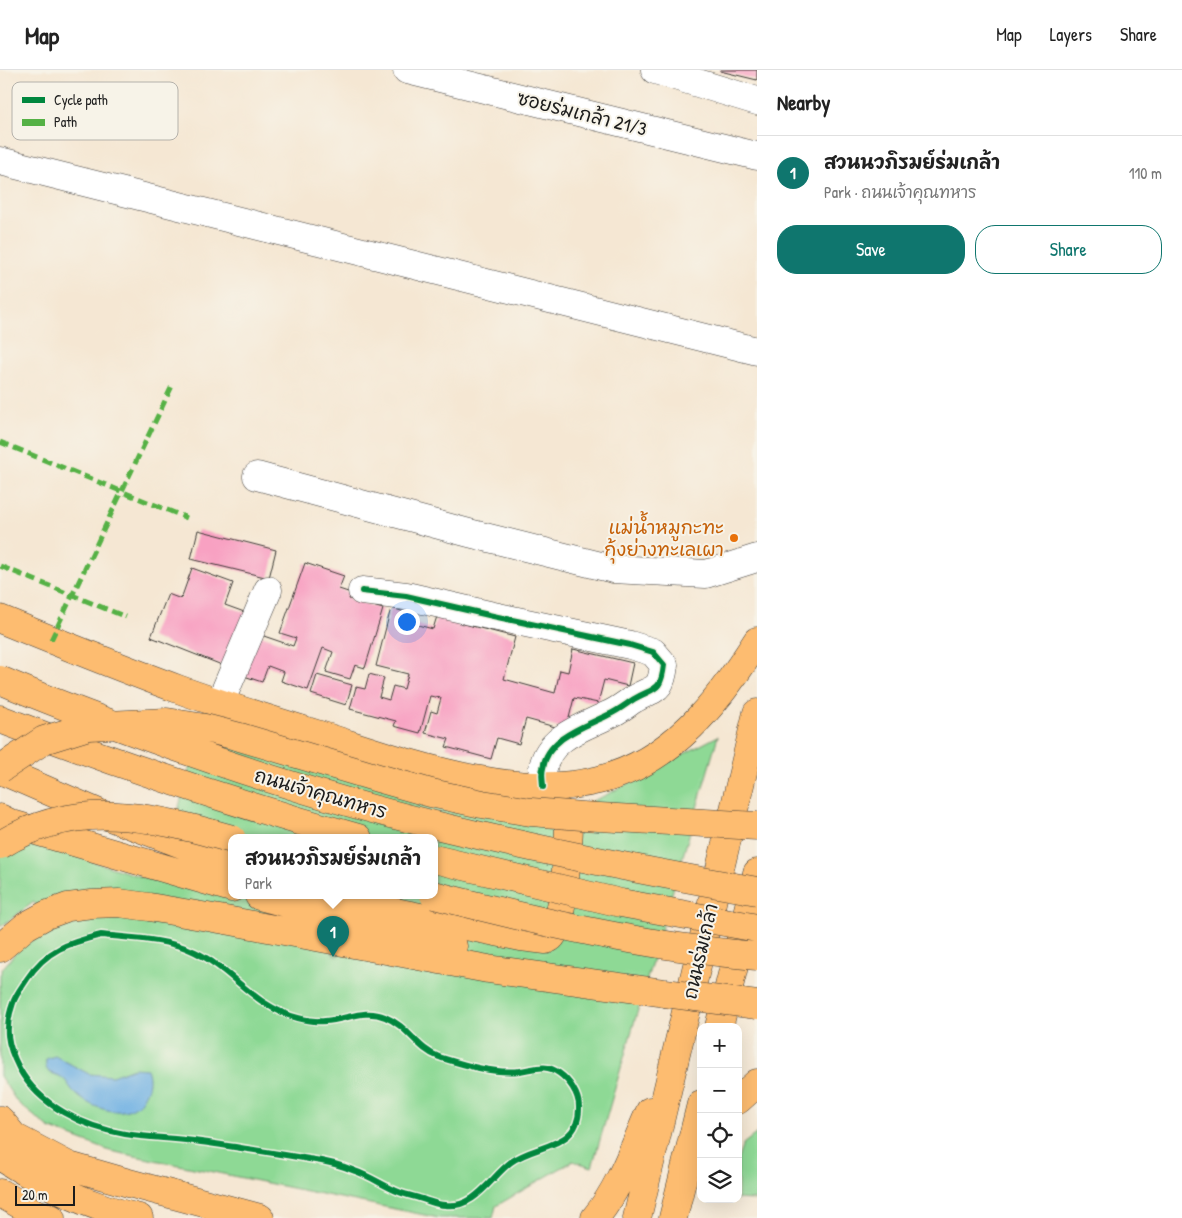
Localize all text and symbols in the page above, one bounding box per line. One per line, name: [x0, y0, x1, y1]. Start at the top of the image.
text: Map: [25, 19, 59, 51]
text: Map: [996, 22, 1022, 47]
text: Layers: [1050, 22, 1092, 47]
text: Share: [1120, 22, 1157, 47]
legend: [12, 82, 178, 140]
street label: ซอยร่มเกล้า 21/3: [514, 84, 650, 142]
text: Nearby: [777, 88, 830, 117]
text: Cycle path: [54, 90, 108, 110]
text: Path: [54, 112, 77, 131]
text: สวนนวภิรมย์ร่มเกล้า: [824, 149, 1000, 175]
text: 1: [790, 162, 796, 184]
text: 110 m: [1129, 162, 1162, 184]
text: Park · ถนนเจ้าคุณทหาร: [824, 181, 977, 203]
button: Save: [777, 225, 965, 274]
button: Share: [975, 225, 1162, 274]
place label: แม่น้ำหมูกะทะ กุ้งย่างทะเลเผา: [604, 511, 724, 564]
marker: แม่น้ำหมูกะทะ กุ้งย่างทะเลเผา: [728, 532, 740, 544]
your location: [394, 609, 420, 635]
street label: ถนนเจ้าคุณทหาร: [251, 762, 390, 826]
popup: [228, 834, 438, 899]
text: สวนนวภิรมย์ร่มเกล้า: [245, 845, 421, 871]
text: Park: [245, 872, 272, 894]
street label: ถนนร่มเกล้า: [676, 900, 724, 1002]
pin: 1: [317, 916, 349, 957]
map controls: [697, 1023, 742, 1203]
button: +: [697, 1023, 742, 1068]
button: −: [697, 1068, 742, 1113]
button: locate: [697, 1113, 742, 1158]
button: layers: [697, 1158, 742, 1203]
scale bar: [15, 1183, 75, 1206]
text: 20 m: [22, 1185, 48, 1204]

